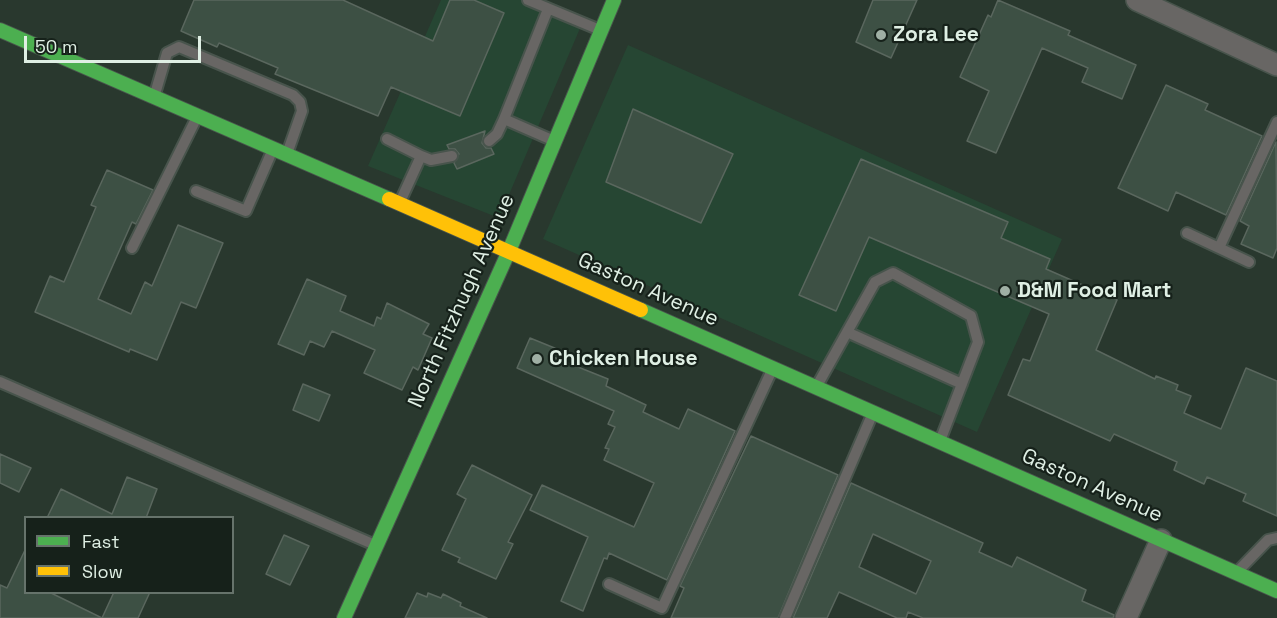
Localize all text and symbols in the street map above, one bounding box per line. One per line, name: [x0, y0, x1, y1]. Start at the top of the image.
place label: Zora Lee: [893, 22, 979, 48]
scale bar: [27, 24, 204, 62]
marker: Zora Lee: [874, 28, 888, 42]
text: 50 m: [35, 35, 77, 58]
street label: North Fitzhugh Avenue: [403, 190, 521, 412]
street label: Gaston Avenue: [574, 248, 722, 332]
place label: D&M Food Mart: [1017, 278, 1171, 304]
marker: D&M Food Mart: [998, 284, 1012, 298]
place label: Chicken House: [549, 346, 698, 372]
marker: Chicken House: [530, 352, 544, 366]
street label: Gaston Avenue: [1018, 444, 1166, 528]
legend: [24, 516, 234, 594]
text: Fast: [82, 530, 119, 553]
text: Slow: [82, 560, 123, 583]

